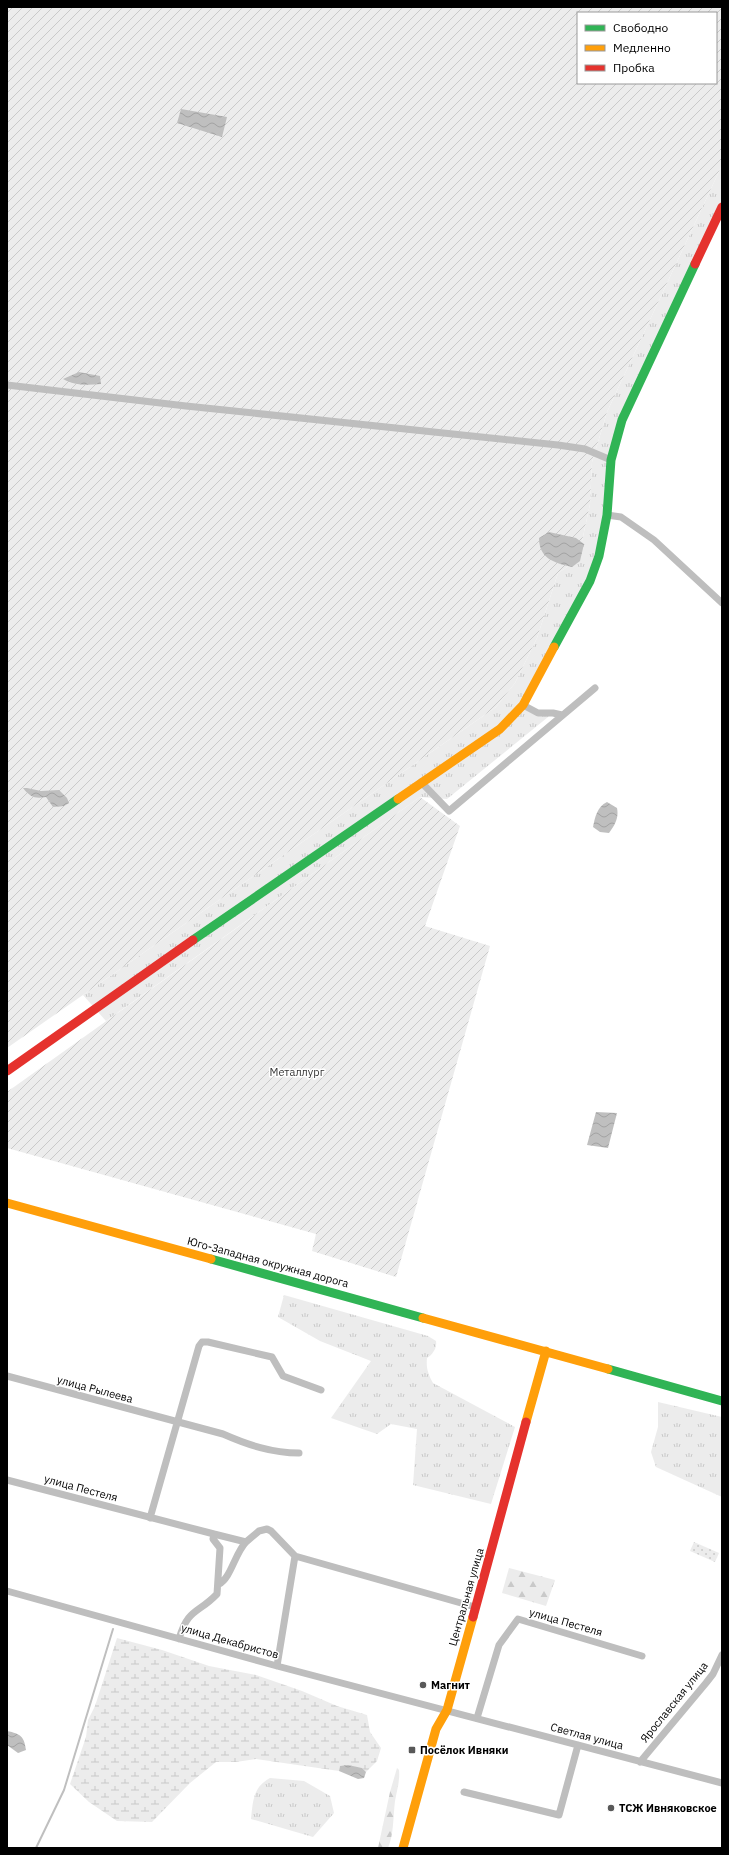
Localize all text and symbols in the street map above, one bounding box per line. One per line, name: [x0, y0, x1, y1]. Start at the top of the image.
legend: [577, 12, 717, 84]
text: Свободно: [613, 20, 669, 35]
text: Медленно: [613, 40, 671, 55]
text: Пробка: [613, 60, 655, 75]
park label: Металлург: [270, 1065, 325, 1079]
street label: Юго-Западная окружная дорога: [186, 1234, 350, 1290]
street label: улица Рылеева: [56, 1372, 135, 1406]
street label: улица Пестеля: [43, 1471, 119, 1505]
street label: Центральная улица: [445, 1546, 487, 1648]
street label: улица Пестеля: [528, 1605, 604, 1639]
street label: улица Декабристов: [180, 1620, 280, 1662]
street label: Ярославская улица: [637, 1659, 711, 1745]
place label: Магнит: [431, 1678, 471, 1692]
marker: Магнит: [418, 1680, 428, 1690]
street label: Светлая улица: [549, 1720, 625, 1752]
place label: Посёлок Ивняки: [420, 1743, 509, 1757]
marker: Посёлок Ивняки: [407, 1745, 417, 1755]
place label: ТСЖ Ивняковское: [619, 1801, 717, 1815]
marker: ТСЖ Ивняковское: [606, 1803, 616, 1813]

